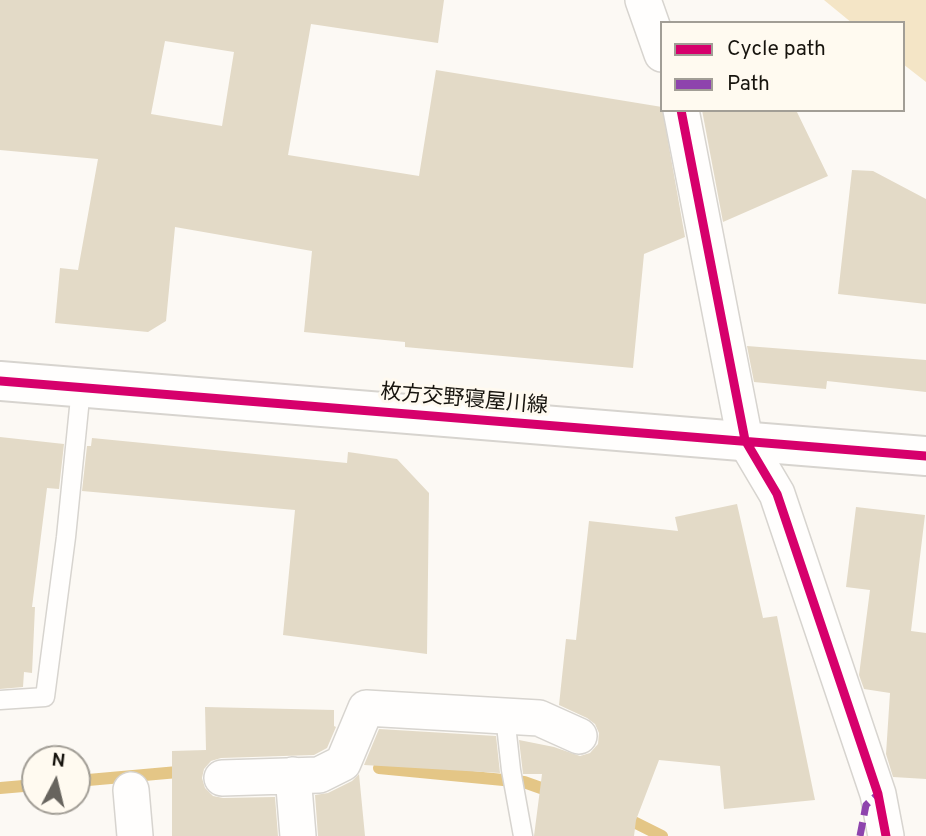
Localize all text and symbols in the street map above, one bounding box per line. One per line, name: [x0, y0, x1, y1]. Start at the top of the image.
legend: [660, 21, 905, 112]
text: Cycle path: [727, 36, 826, 63]
text: Path: [727, 71, 770, 98]
street label: 枚方交野寝屋川線: [379, 381, 549, 421]
north arrow: [21, 745, 91, 815]
text: N: [50, 748, 67, 774]

